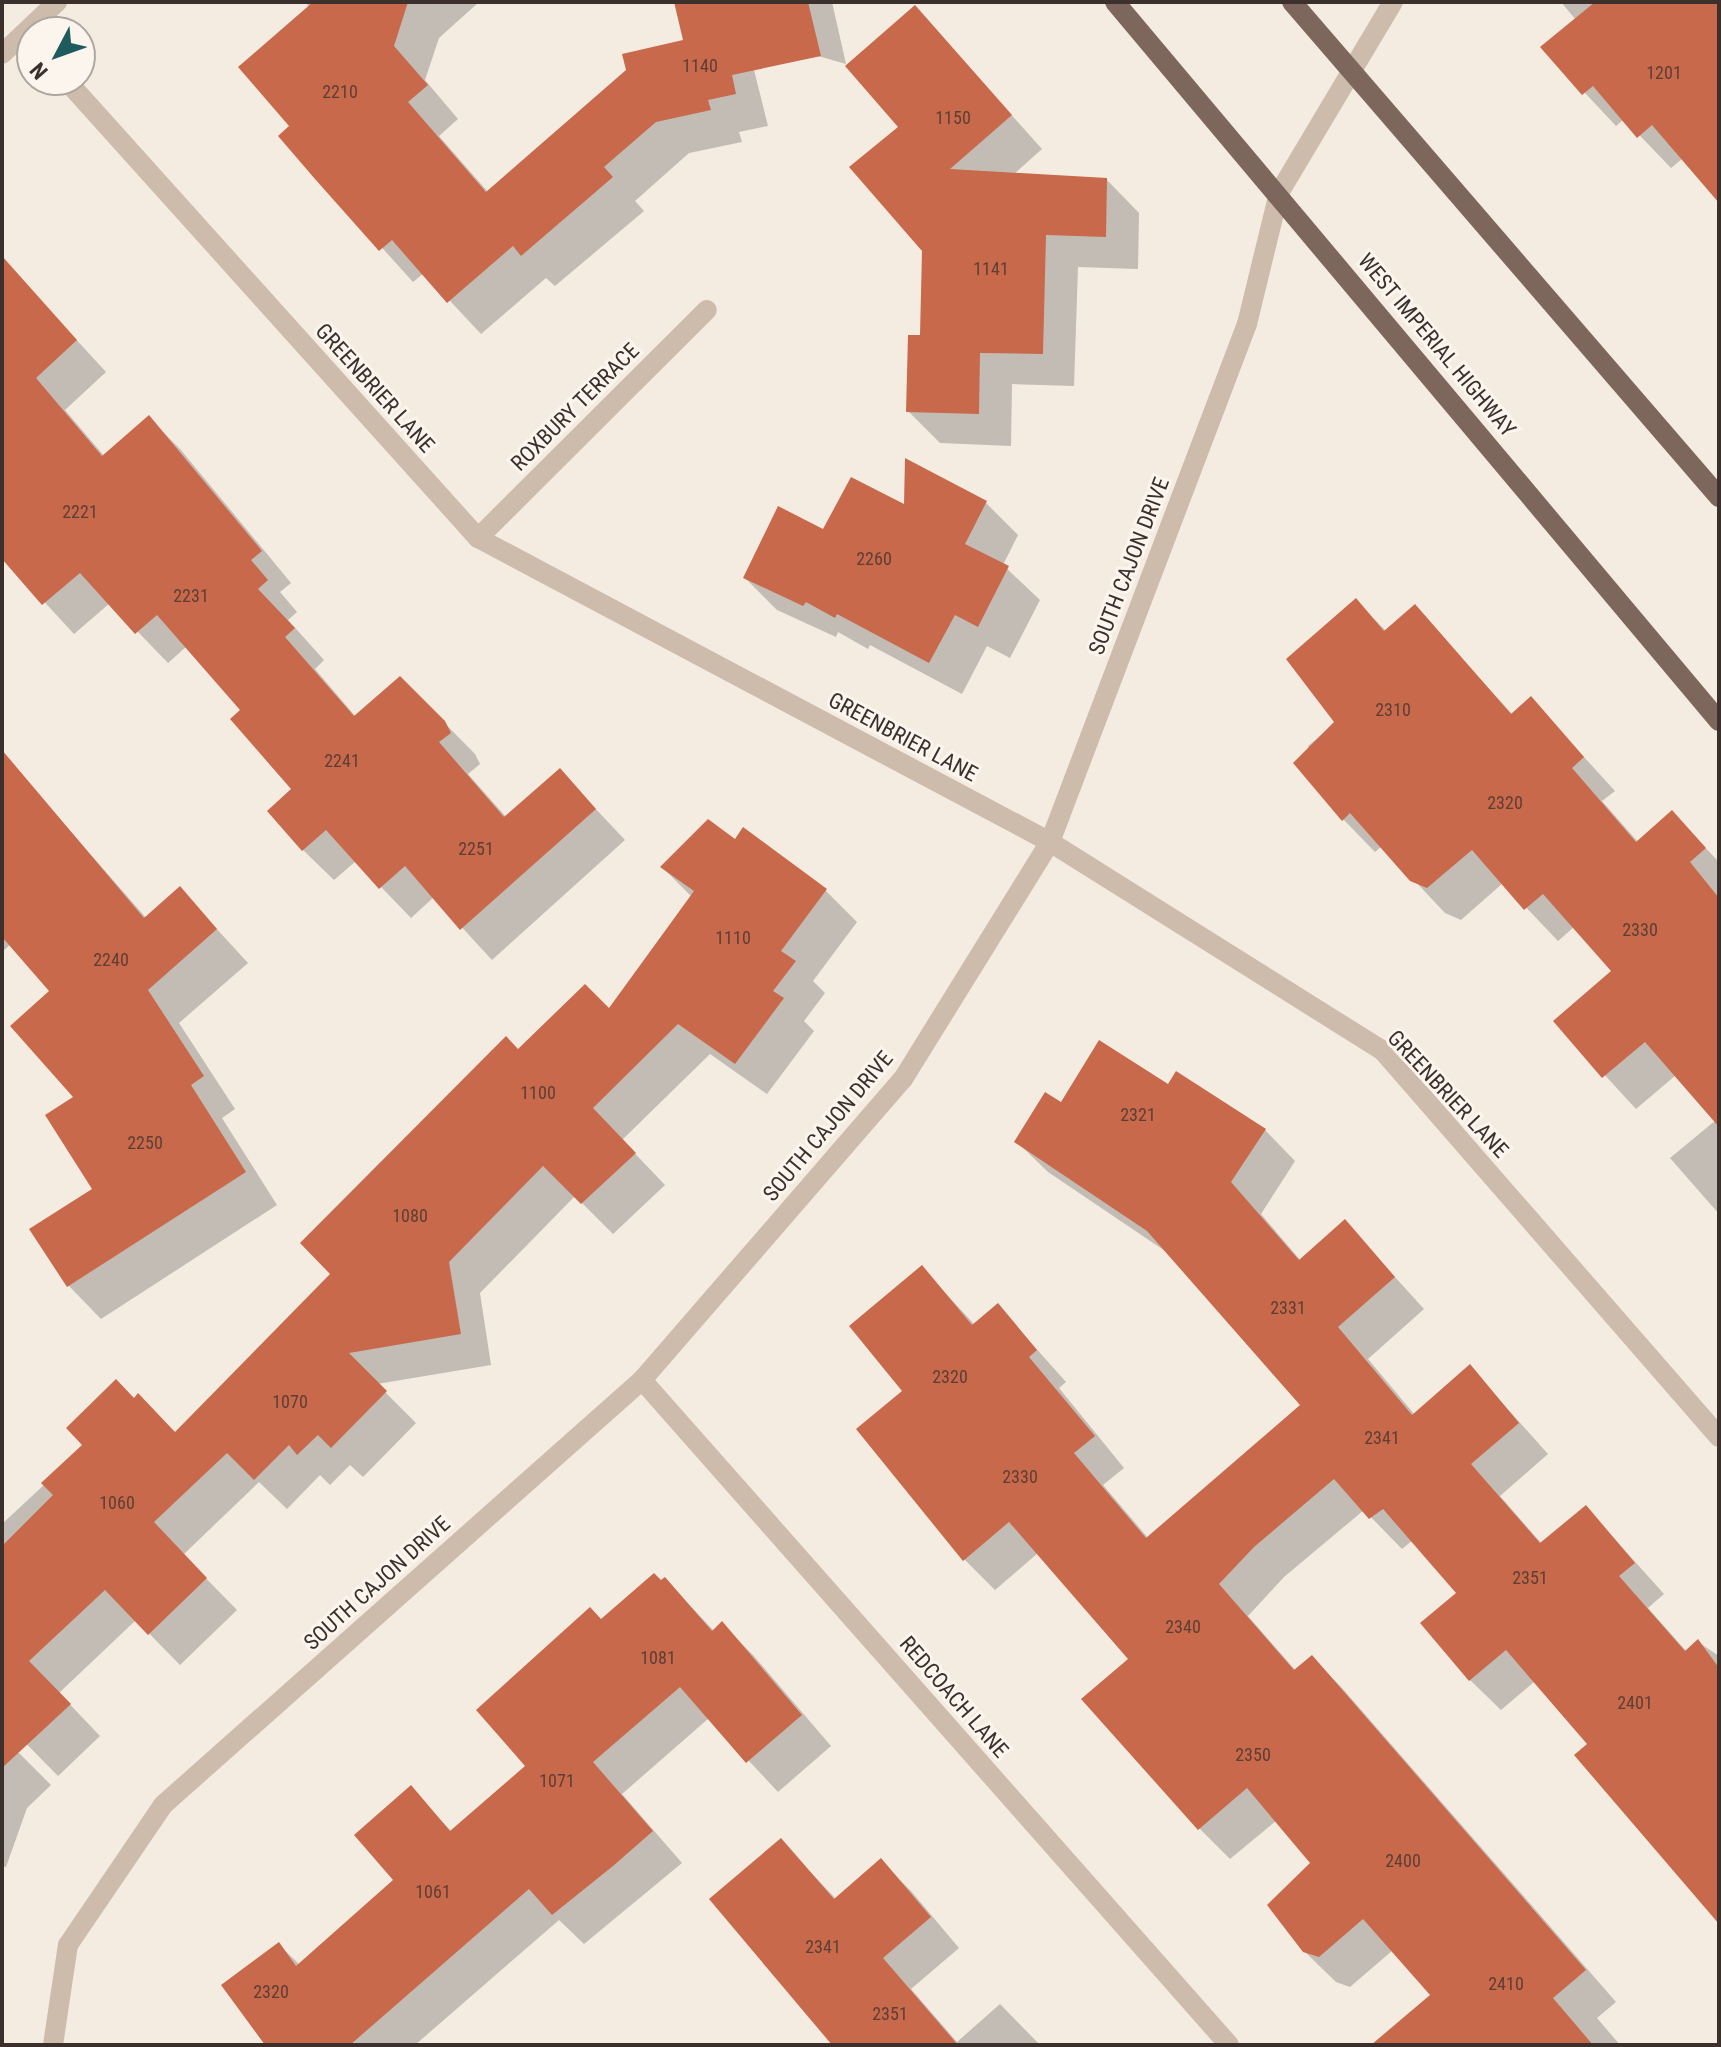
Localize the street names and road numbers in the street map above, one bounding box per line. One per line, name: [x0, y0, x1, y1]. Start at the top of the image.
street label: WEST IMPERIAL HIGHWAY: [1352, 248, 1522, 442]
street label: GREENBRIER LANE: [310, 318, 440, 458]
street label: ROXBURY TERRACE: [505, 337, 645, 477]
street label: SOUTH CAJON DRIVE: [1083, 474, 1175, 658]
street label: GREENBRIER LANE: [824, 687, 982, 787]
street label: GREENBRIER LANE: [1382, 1025, 1514, 1163]
street label: SOUTH CAJON DRIVE: [758, 1046, 898, 1206]
street label: SOUTH CAJON DRIVE: [298, 1510, 456, 1656]
street label: REDCOACH LANE: [894, 1631, 1014, 1763]

